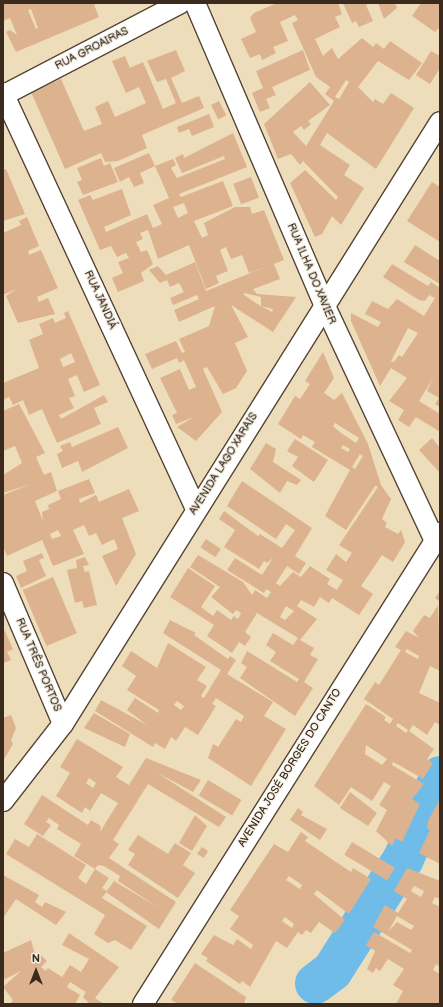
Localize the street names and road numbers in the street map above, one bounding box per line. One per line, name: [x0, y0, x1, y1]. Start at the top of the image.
street label: RUA GROAIRAS: [53, 25, 131, 73]
street label: RUA ILHA DO XAVIER: [284, 221, 338, 327]
street label: RUA JANDIÁ: [81, 268, 119, 332]
street label: AVENIDA LAGO XARAIS: [187, 410, 261, 518]
street label: RUA TRÊS PORTOS: [12, 616, 64, 714]
street label: AVENIDA JOSÉ BORGES DO CANTO: [235, 686, 345, 850]

